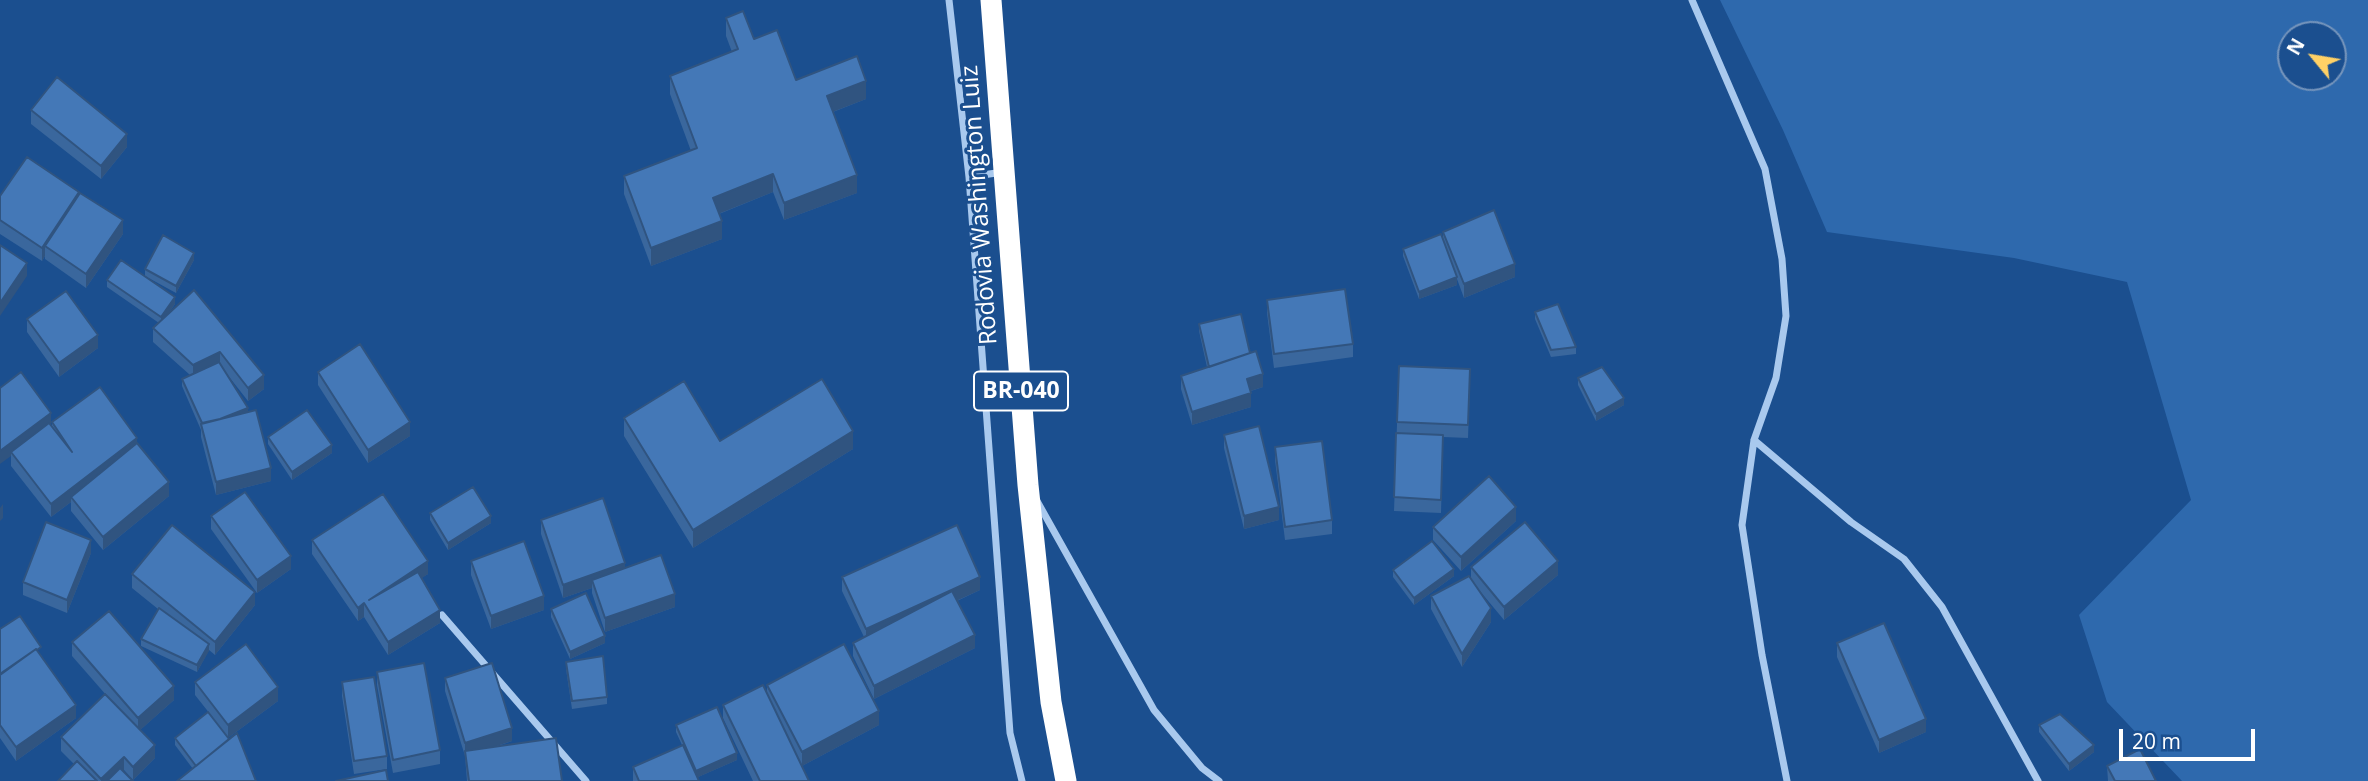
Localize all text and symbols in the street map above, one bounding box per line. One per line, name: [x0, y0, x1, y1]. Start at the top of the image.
north arrow: [2277, 21, 2347, 91]
text: N: [2280, 33, 2311, 60]
street label: Rodovia Washington Luiz: [956, 64, 1004, 346]
road number: BR-040: [974, 372, 1068, 410]
scale bar: [2123, 714, 2260, 758]
text: 20 m: [2132, 727, 2181, 755]

